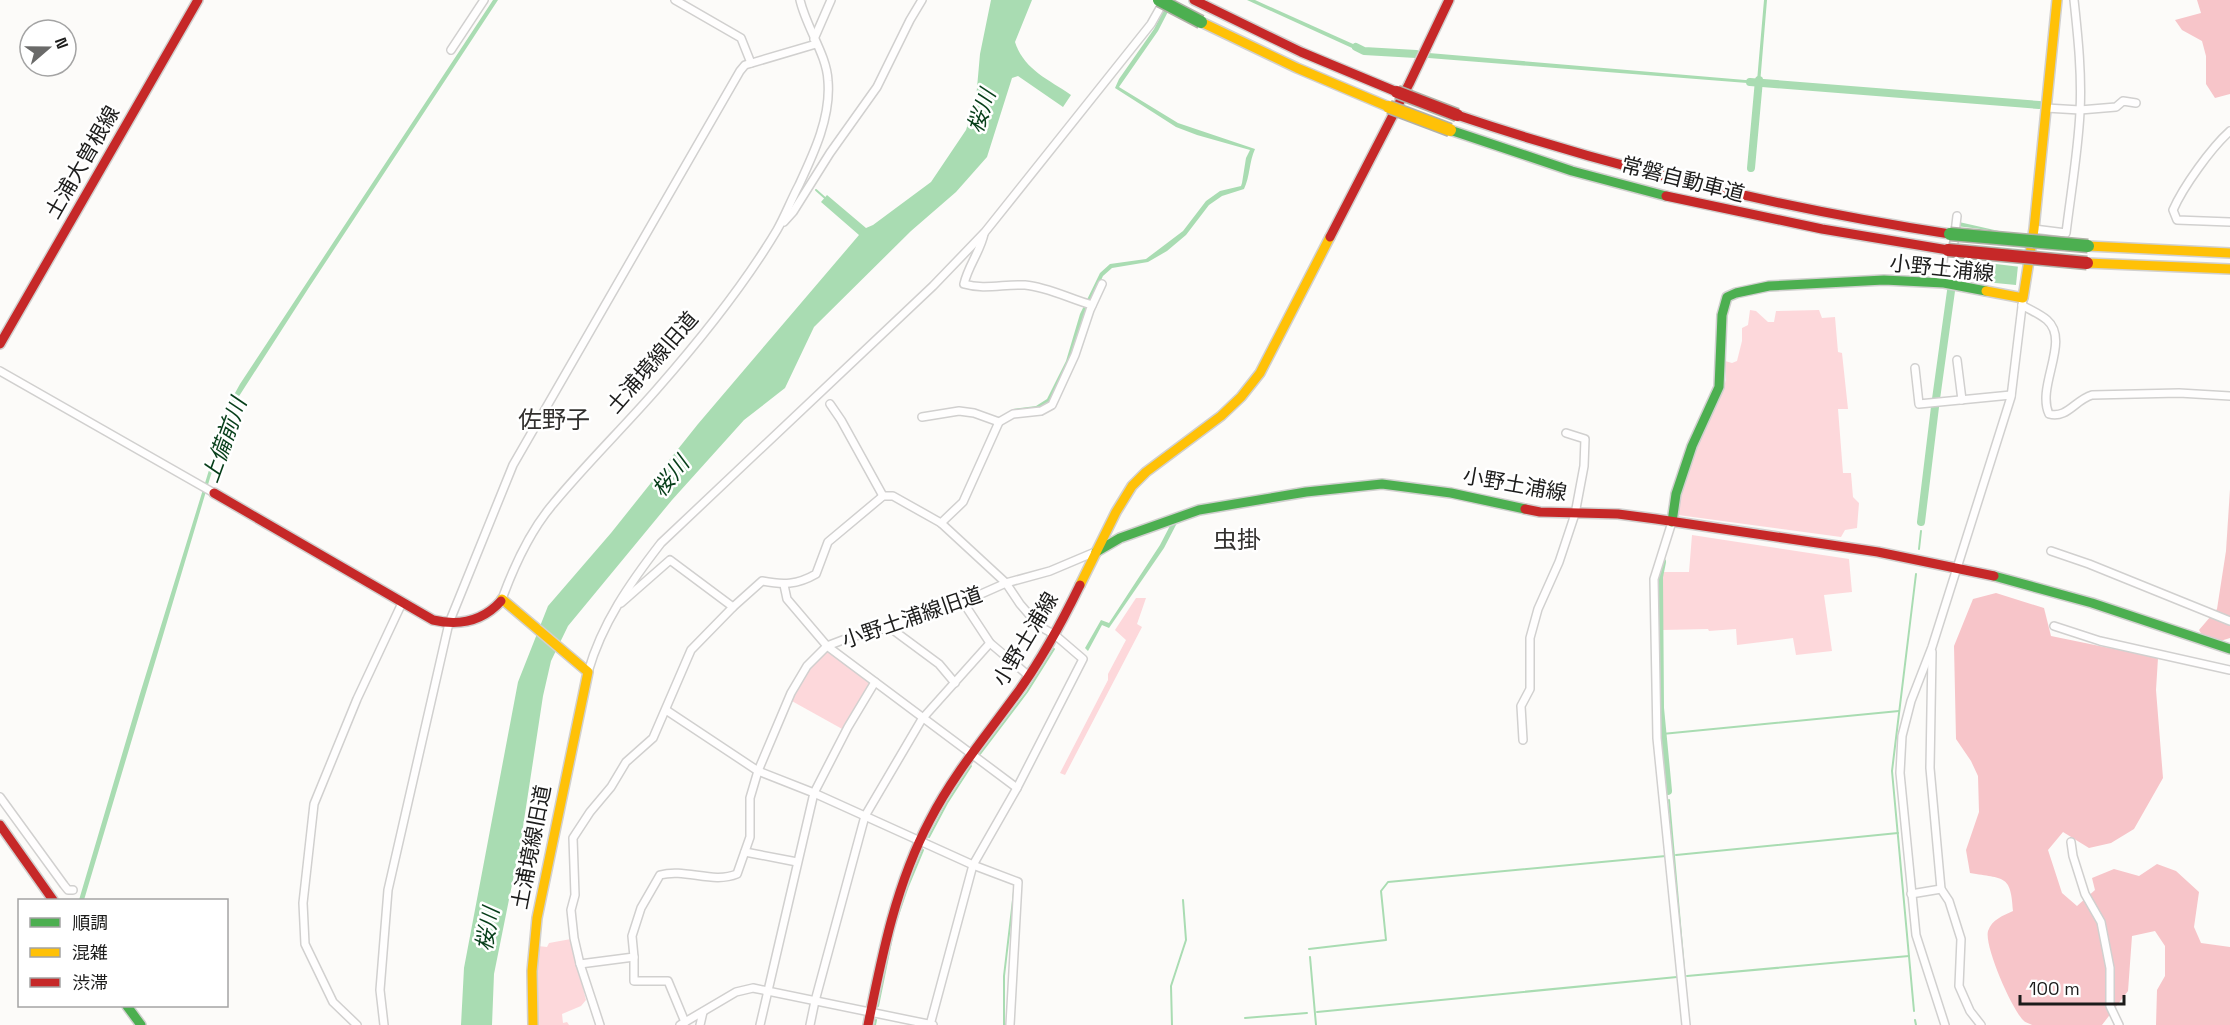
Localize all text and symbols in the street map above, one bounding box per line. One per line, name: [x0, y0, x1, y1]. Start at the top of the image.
north arrow: [18, 18, 78, 78]
text: N: [50, 34, 73, 52]
water label: 桜川: [961, 84, 1002, 136]
street label: 土浦大曽根線: [39, 101, 125, 223]
street label: 常磐自動車道: [1619, 151, 1747, 207]
street label: 小野土浦線: [1888, 249, 1996, 287]
street label: 土浦境線旧道: [600, 306, 704, 418]
water label: 上備前川: [196, 392, 253, 486]
district label: 佐野子: [518, 404, 590, 435]
water label: 桜川: [645, 449, 696, 502]
street label: 小野土浦線: [1461, 462, 1569, 506]
district label: 虫掛: [1213, 524, 1261, 555]
street label: 小野土浦線旧道: [838, 580, 986, 654]
street label: 小野土浦線: [986, 587, 1064, 691]
street label: 土浦境線旧道: [506, 783, 556, 911]
legend: [18, 899, 228, 1007]
water label: 桜川: [469, 903, 505, 953]
text: 順調: [72, 911, 108, 934]
text: 混雑: [72, 941, 108, 964]
scale bar: [2020, 968, 2124, 1006]
text: 渋滞: [72, 971, 108, 994]
text: 100 m: [2029, 977, 2080, 1000]

